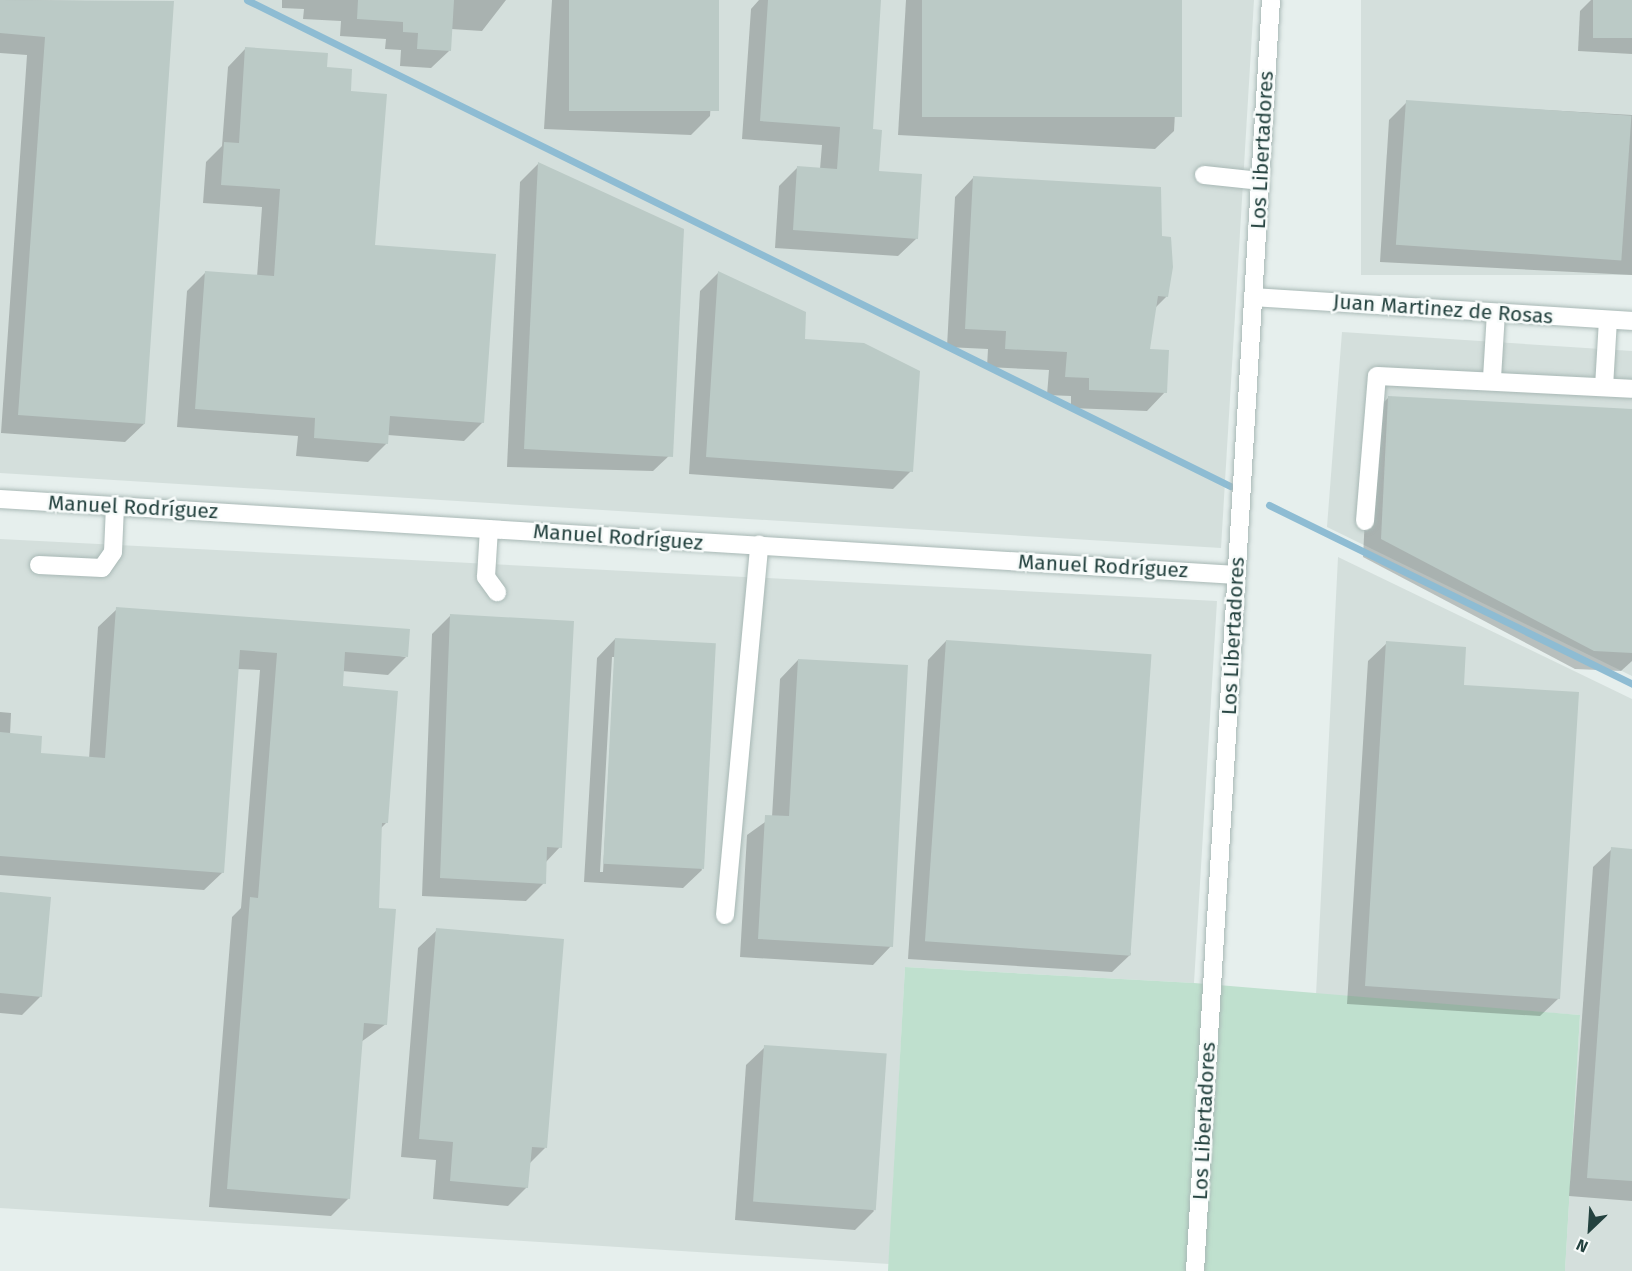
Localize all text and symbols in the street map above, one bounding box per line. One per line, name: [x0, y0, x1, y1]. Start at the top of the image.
street label: Los Libertadores: [1245, 70, 1279, 230]
street label: Juan Martinez de Rosas: [1332, 289, 1554, 329]
street label: Manuel Rodríguez: [47, 490, 219, 524]
street label: Manuel Rodríguez: [532, 518, 704, 556]
street label: Manuel Rodríguez: [1017, 549, 1189, 583]
street label: Los Libertadores: [1216, 556, 1250, 716]
street label: Los Libertadores: [1187, 1041, 1221, 1201]
north arrow: [1560, 1199, 1620, 1259]
text: N: [1573, 1235, 1591, 1257]

